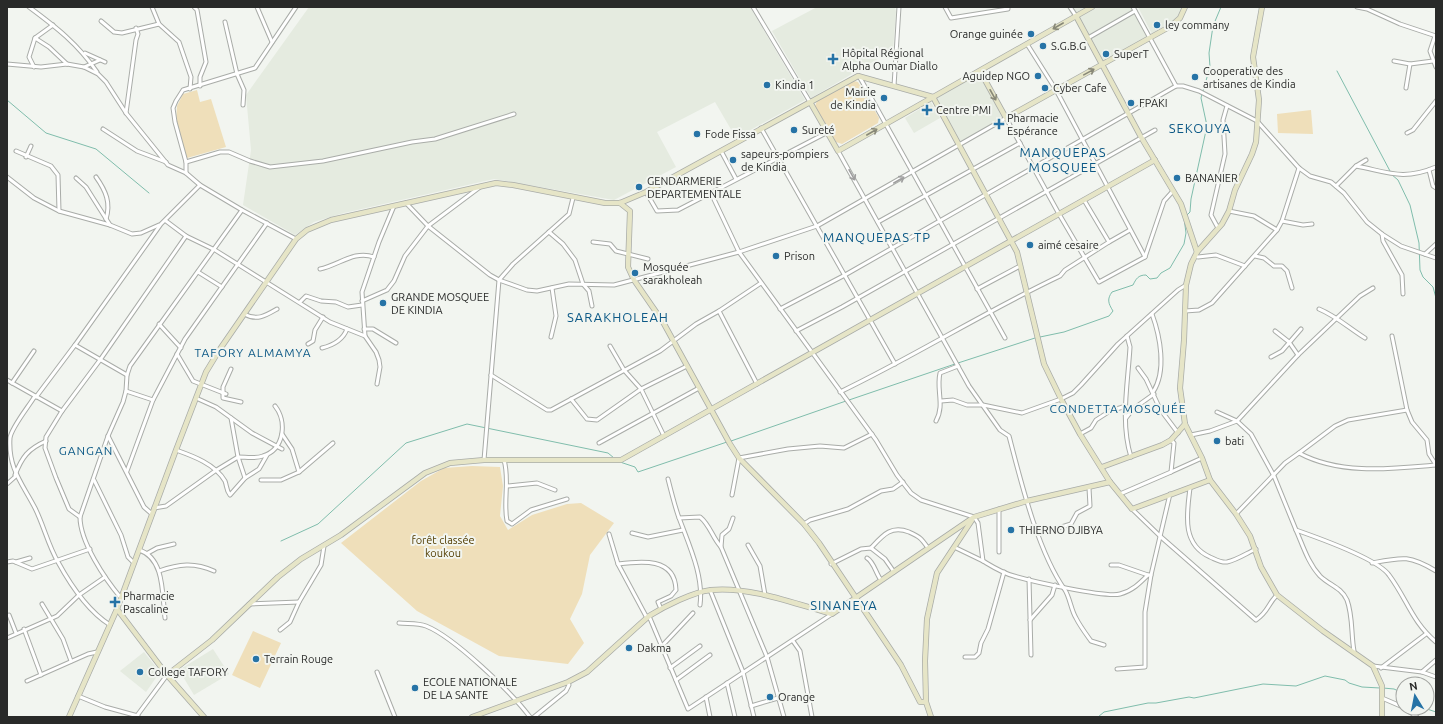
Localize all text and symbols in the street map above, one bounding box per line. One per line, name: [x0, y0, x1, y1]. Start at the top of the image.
place label: ley commany: [1165, 19, 1230, 31]
marker: ley commany: [1152, 20, 1162, 30]
one-way arrow: [1052, 23, 1064, 31]
place label: Orange guinée: [950, 28, 1023, 40]
marker: Orange guinée: [1026, 29, 1036, 39]
place label: S.G.B.G: [1051, 40, 1086, 52]
marker: S.G.B.G: [1038, 41, 1048, 51]
place label: Hôpital Régional Alpha Oumar Diallo: [842, 47, 938, 72]
place label: SuperT: [1114, 48, 1149, 60]
marker: SuperT: [1101, 49, 1111, 59]
marker: Hôpital Régional Alpha Oumar Diallo: [827, 53, 839, 65]
place label: Cooperative des artisanes de Kindia: [1203, 65, 1296, 90]
one-way arrow: [1083, 67, 1095, 75]
place label: Aguidep NGO: [962, 70, 1030, 82]
marker: Aguidep NGO: [1033, 71, 1043, 81]
marker: Cooperative des artisanes de Kindia: [1190, 72, 1200, 82]
place label: Kindia 1: [775, 79, 814, 91]
marker: Kindia 1: [762, 80, 772, 90]
place label: Cyber Cafe: [1053, 82, 1107, 94]
marker: Cyber Cafe: [1040, 83, 1050, 93]
place label: Mairie de Kindia: [830, 86, 876, 111]
one-way arrow: [990, 88, 997, 100]
marker: Mairie de Kindia: [879, 93, 889, 103]
place label: FPAKI: [1139, 97, 1168, 109]
marker: FPAKI: [1126, 98, 1136, 108]
marker: Centre PMI: [921, 104, 933, 116]
place label: Centre PMI: [936, 104, 991, 116]
place label: Pharmacie Espérance: [1007, 112, 1059, 137]
marker: Pharmacie Espérance: [994, 119, 1004, 129]
district label: SEKOUYA: [1169, 121, 1231, 135]
place label: Sureté: [802, 124, 835, 136]
marker: Sureté: [789, 125, 799, 135]
one-way arrow: [866, 127, 878, 135]
place label: Fode Fissa: [705, 128, 756, 140]
marker: Fode Fissa: [692, 129, 702, 139]
district label: MANQUEPAS MOSQUEE: [1020, 145, 1107, 175]
place label: sapeurs-pompiers de Kindia: [741, 148, 829, 173]
marker: sapeurs-pompiers de Kindia: [728, 155, 738, 165]
one-way arrow: [848, 169, 856, 181]
place label: BANANIER: [1185, 172, 1238, 184]
marker: BANANIER: [1172, 173, 1182, 183]
place label: GENDARMERIE DEPARTEMENTALE: [647, 175, 741, 200]
one-way arrow: [893, 175, 905, 183]
marker: GENDARMERIE DEPARTEMENTALE: [634, 182, 644, 192]
district label: MANQUEPAS TP: [823, 230, 931, 245]
place label: aimé cesaire: [1038, 239, 1099, 251]
marker: aimé cesaire: [1025, 240, 1035, 250]
place label: Prison: [784, 250, 815, 262]
marker: Prison: [771, 251, 781, 261]
place label: Mosquée sarakholeah: [643, 261, 702, 286]
marker: Mosquée sarakholeah: [630, 268, 640, 278]
place label: GRANDE MOSQUEE DE KINDIA: [391, 291, 489, 316]
marker: GRANDE MOSQUEE DE KINDIA: [378, 298, 388, 308]
district label: SARAKHOLEAH: [567, 310, 669, 324]
district label: TAFORY ALMAMYA: [195, 346, 311, 359]
district label: СONDETTA MOSQUÉE: [1050, 402, 1186, 415]
place label: bati: [1225, 435, 1244, 447]
marker: bati: [1212, 436, 1222, 446]
district label: GANGAN: [59, 444, 113, 457]
place label: THIERNO DJIBYA: [1019, 524, 1104, 536]
marker: THIERNO DJIBYA: [1006, 525, 1016, 535]
park label: forêt classée koukou: [411, 534, 475, 559]
place label: Pharmacie Pascaline: [123, 590, 175, 615]
marker: Pharmacie Pascaline: [110, 597, 120, 607]
district label: SINANEYA: [810, 598, 878, 612]
place label: Dakma: [637, 642, 671, 654]
marker: Dakma: [624, 643, 634, 653]
place label: Terrain Rouge: [264, 653, 333, 665]
marker: Terrain Rouge: [251, 654, 261, 664]
place label: College TAFORY: [148, 666, 229, 678]
marker: College TAFORY: [135, 667, 145, 677]
place label: ECOLE NATIONALE DE LA SANTE: [423, 676, 517, 701]
north arrow: [1395, 676, 1435, 716]
text: N: [1408, 680, 1418, 693]
marker: ECOLE NATIONALE DE LA SANTE: [410, 683, 420, 693]
place label: Orange: [778, 691, 815, 703]
marker: Orange: [765, 692, 775, 702]

